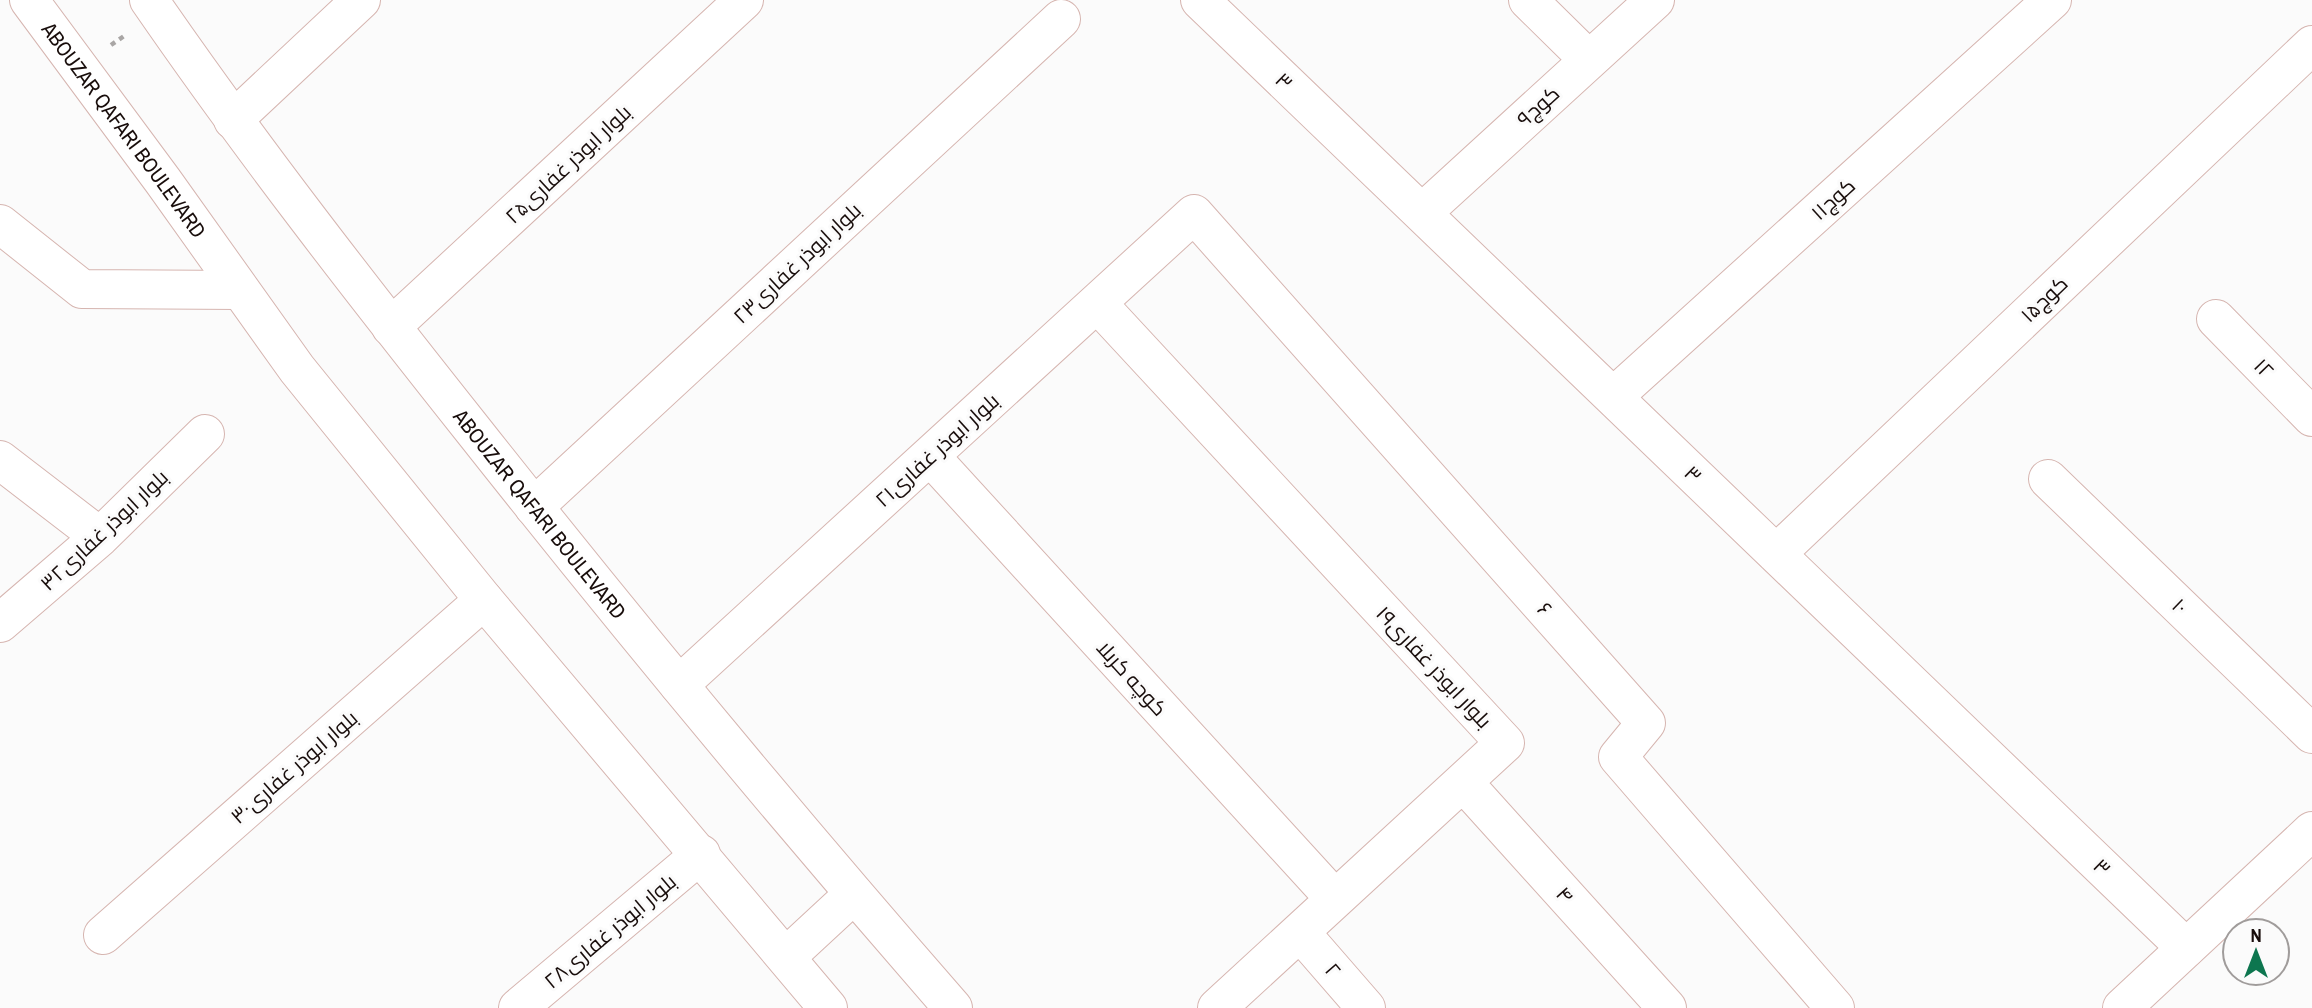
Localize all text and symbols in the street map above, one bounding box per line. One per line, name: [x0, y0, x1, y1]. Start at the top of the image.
street label: ABOUZAR QAFARI BOULEVARD: [35, 15, 213, 243]
street label: ۳: [1269, 66, 1299, 96]
street label: ۹کوچ: [1510, 79, 1566, 133]
street label: بلوار ابوذر غفاری۲۵: [499, 98, 637, 230]
street label: ۱۱کوچ: [1805, 171, 1861, 227]
street label: بلوار ابوذر غفاری۲۳: [727, 196, 867, 330]
street label: ۱۵کوچ: [2014, 269, 2074, 329]
street label: ۱۲: [2247, 352, 2281, 384]
street label: ۲۱بلوار ابوذر غفاری: [869, 386, 1005, 514]
street label: ABOUZAR QAFARI BOULEVARD: [447, 402, 633, 625]
street label: ۳: [1678, 459, 1708, 489]
street label: بلوار ابوذر غفاری۳۲: [34, 463, 174, 597]
street label: ۱۰: [2166, 591, 2194, 621]
street label: ۶: [1531, 596, 1559, 622]
street label: بلوار ابوذر غفاری۱۹: [1370, 599, 1498, 735]
street label: کوچه کربلا: [1090, 634, 1174, 722]
street label: بلوار ابوذر غفاری۳۰: [224, 704, 364, 830]
street label: ۳: [2087, 852, 2117, 882]
street label: بلوار ابوذر غفاری۲۸: [538, 867, 682, 995]
street label: ۴: [1550, 880, 1580, 910]
north arrow: [2221, 917, 2291, 987]
text: N: [2250, 922, 2262, 948]
street label: ۲: [1318, 956, 1348, 984]

